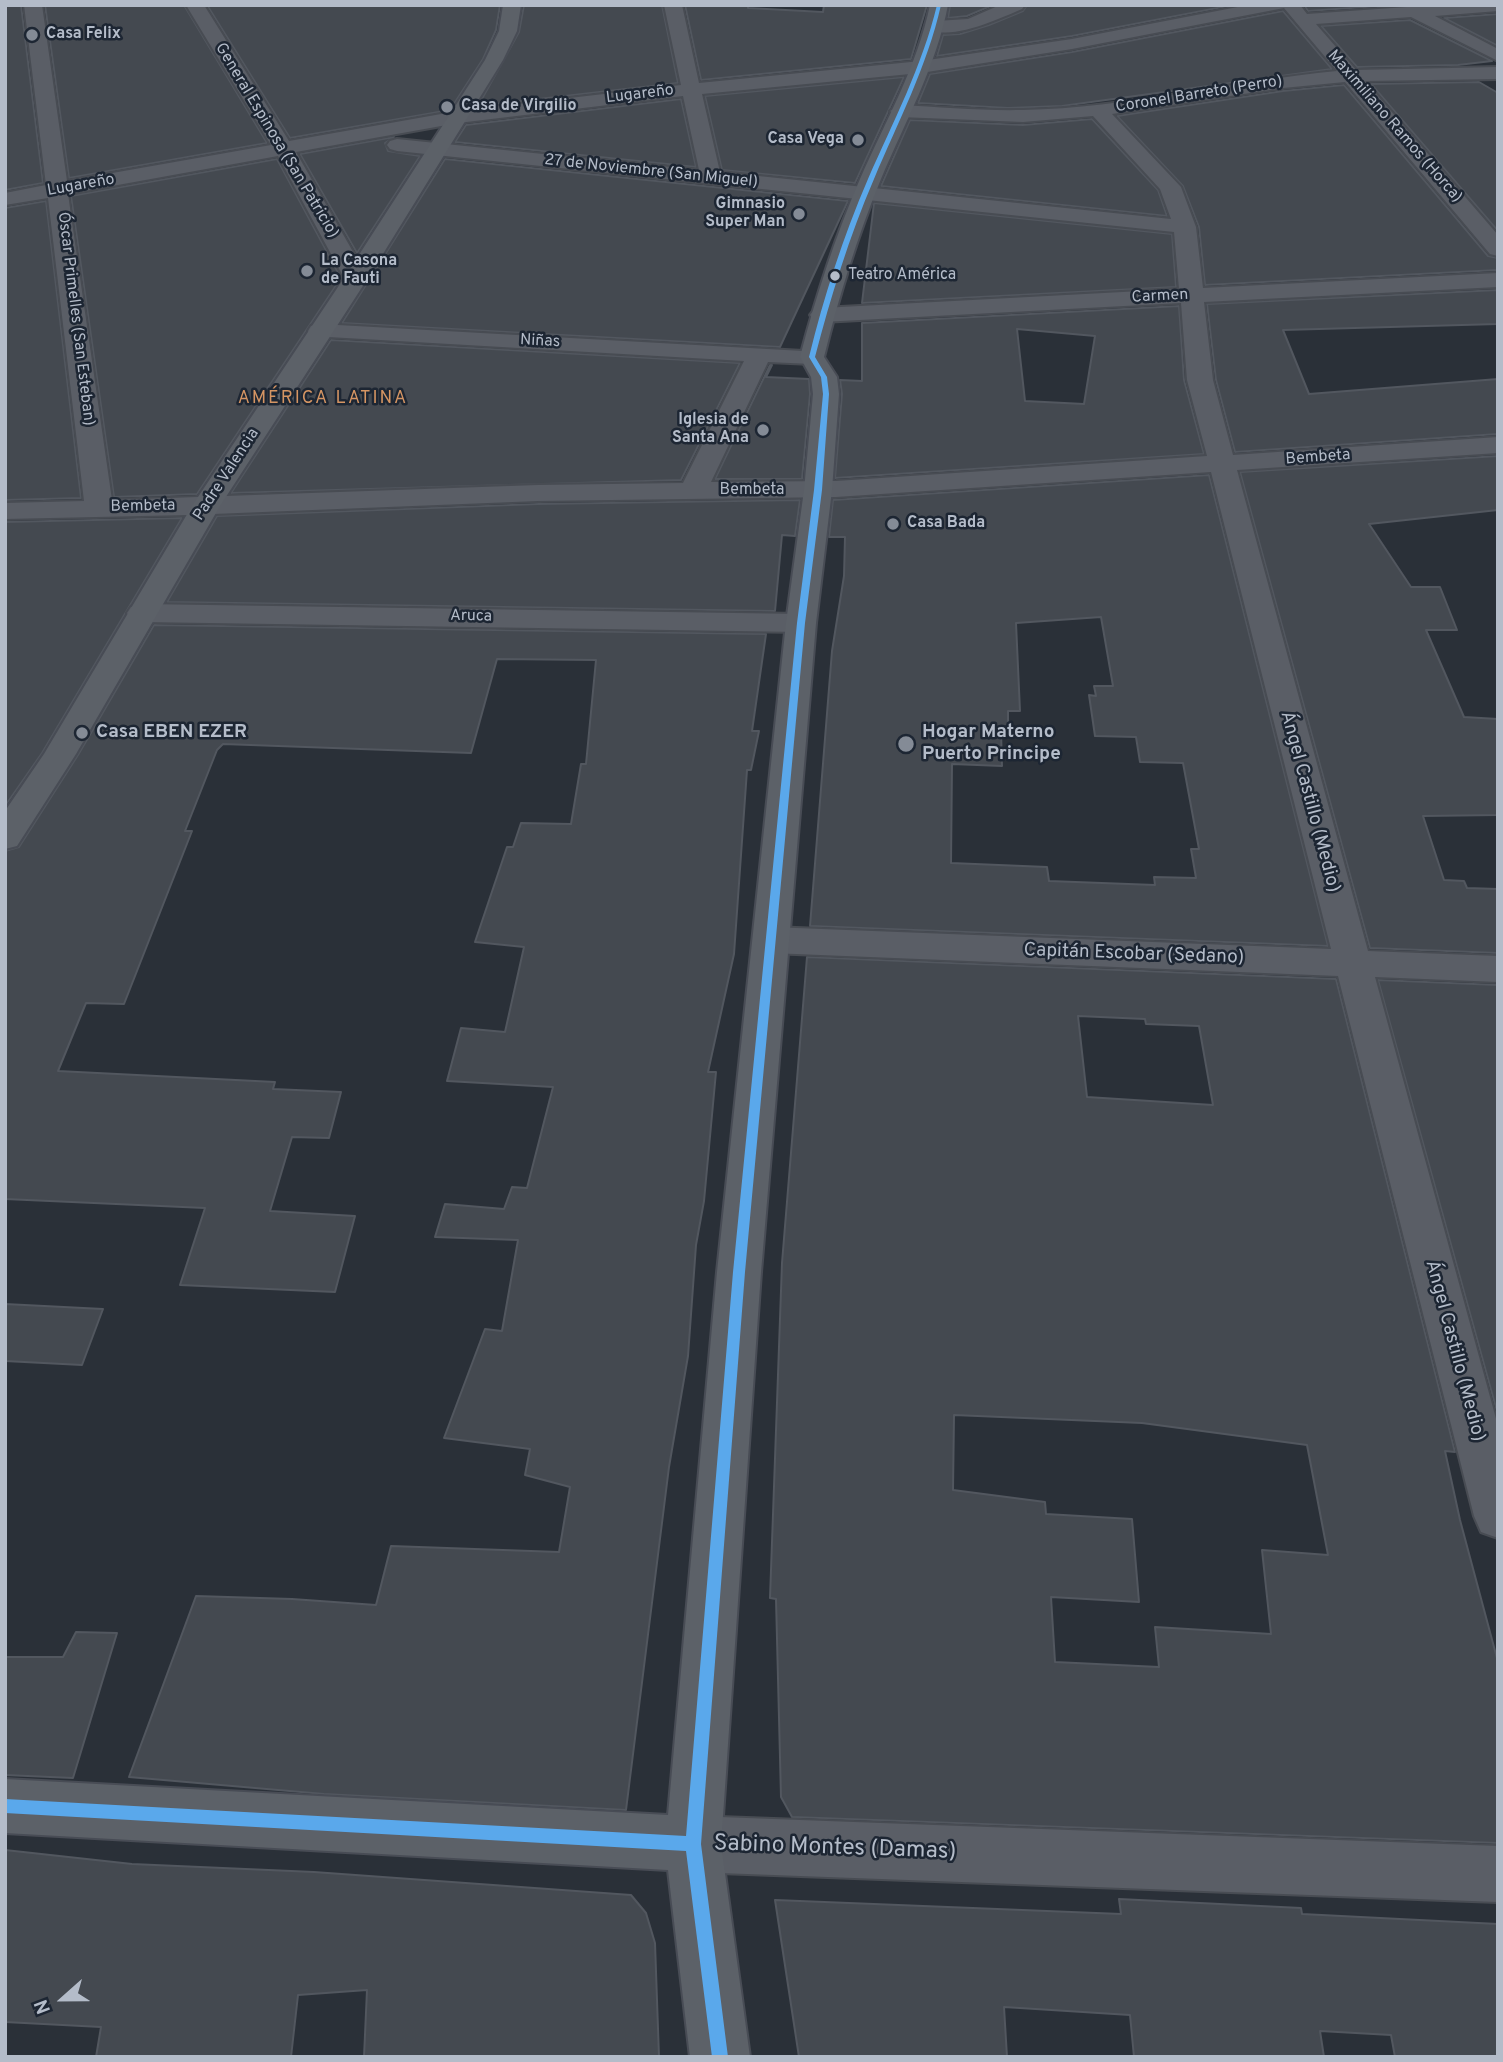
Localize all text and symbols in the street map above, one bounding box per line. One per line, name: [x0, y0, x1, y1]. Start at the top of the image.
place label: Casa Felix: [46, 25, 121, 45]
marker: Casa Felix: [24, 27, 40, 43]
street label: General Espinosa (San Patricio): [210, 40, 342, 242]
street label: Maximiliano Ramos (Horca): [1323, 47, 1465, 207]
street label: Coronel Barreto (Perro): [1114, 72, 1284, 118]
street label: Lugareño: [605, 81, 675, 109]
place label: Casa de Virgilio: [461, 97, 577, 117]
marker: Casa de Virgilio: [439, 99, 455, 115]
place label: Casa Vega: [767, 130, 844, 150]
marker: Casa Vega: [850, 132, 866, 148]
street label: 27 de Noviembre (San Miguel): [543, 151, 759, 193]
street label: Lugareño: [46, 171, 116, 201]
place label: Gimnasio Super Man: [705, 195, 785, 233]
marker: Gimnasio Super Man: [791, 206, 807, 222]
street label: Óscar Primelles (San Esteban): [52, 211, 98, 427]
place label: La Casona de Fauti: [321, 252, 397, 290]
marker: La Casona de Fauti: [299, 263, 315, 279]
place label: Teatro América: [848, 266, 956, 286]
marker: Teatro América: [828, 269, 842, 283]
street label: Carmen: [1131, 286, 1189, 308]
street label: Niñas: [519, 331, 561, 353]
district label: AMÉRICA LATINA: [240, 388, 406, 410]
place label: Iglesia de Santa Ana: [672, 411, 749, 449]
marker: Iglesia de Santa Ana: [755, 422, 771, 438]
street label: Padre Valencia: [190, 425, 264, 525]
street label: Bembeta: [1285, 446, 1351, 470]
street label: Bembeta: [720, 481, 784, 501]
street label: Bembeta: [110, 497, 176, 517]
place label: Casa Bada: [907, 514, 985, 534]
marker: Casa Bada: [885, 516, 901, 532]
street label: Aruca: [450, 607, 492, 627]
street label: Ángel Castillo (Medio): [1274, 709, 1344, 895]
place label: Casa EBEN EZER: [96, 722, 247, 744]
place label: Hogar Materno Puerto Principe: [922, 722, 1061, 766]
marker: Casa EBEN EZER: [74, 725, 90, 741]
marker: Hogar Materno Puerto Principe: [896, 734, 916, 754]
street label: Capitán Escobar (Sedano): [1023, 940, 1245, 970]
street label: Ángel Castillo (Medio): [1419, 1258, 1489, 1444]
street label: Sabino Montes (Damas): [713, 1831, 957, 1867]
north arrow: [28, 1964, 98, 2034]
text: N: [30, 1996, 57, 2017]

